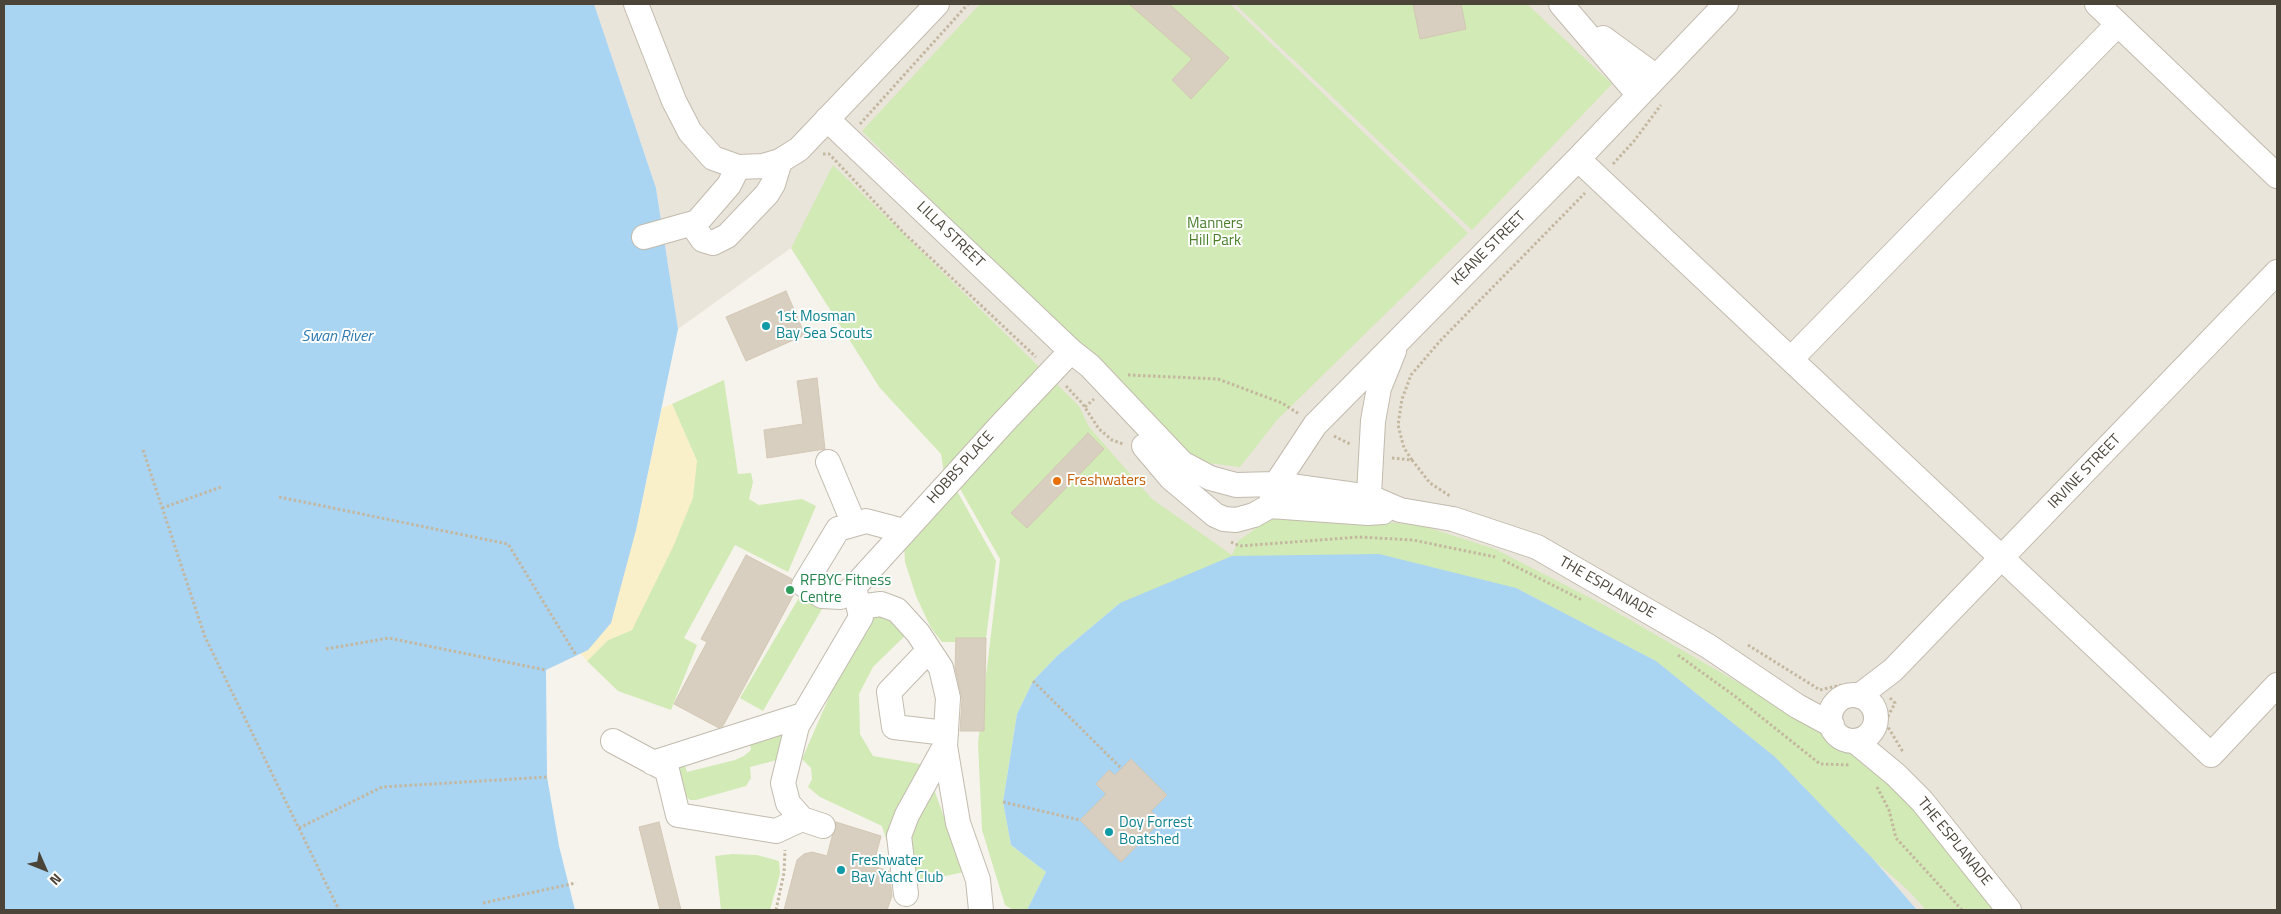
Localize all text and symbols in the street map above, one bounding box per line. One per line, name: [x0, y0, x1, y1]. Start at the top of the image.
street label: LILLA STREET: [912, 198, 988, 272]
street label: KEANE STREET: [1448, 208, 1530, 290]
park label: Manners Hill Park: [1187, 215, 1243, 250]
place label: 1st Mosman Bay Sea Scouts: [776, 308, 872, 343]
marker: 1st Mosman Bay Sea Scouts: [760, 320, 772, 332]
water label: Swan River: [302, 327, 372, 347]
street label: HOBBS PLACE: [924, 428, 998, 508]
street label: IRVINE STREET: [2045, 431, 2125, 513]
place label: Freshwaters: [1067, 472, 1146, 490]
marker: Freshwaters: [1051, 475, 1063, 487]
street label: THE ESPLANADE: [1556, 553, 1658, 623]
place label: RFBYC Fitness Centre: [800, 572, 891, 607]
marker: RFBYC Fitness Centre: [784, 584, 796, 596]
street label: THE ESPLANADE: [1913, 794, 1995, 890]
place label: Doy Forrest Boatshed: [1119, 814, 1193, 849]
marker: Doy Forrest Boatshed: [1103, 826, 1115, 838]
north arrow: [20, 844, 70, 894]
place label: Freshwater Bay Yacht Club: [851, 852, 943, 887]
marker: Freshwater Bay Yacht Club: [835, 864, 847, 876]
text: N: [45, 869, 67, 891]

